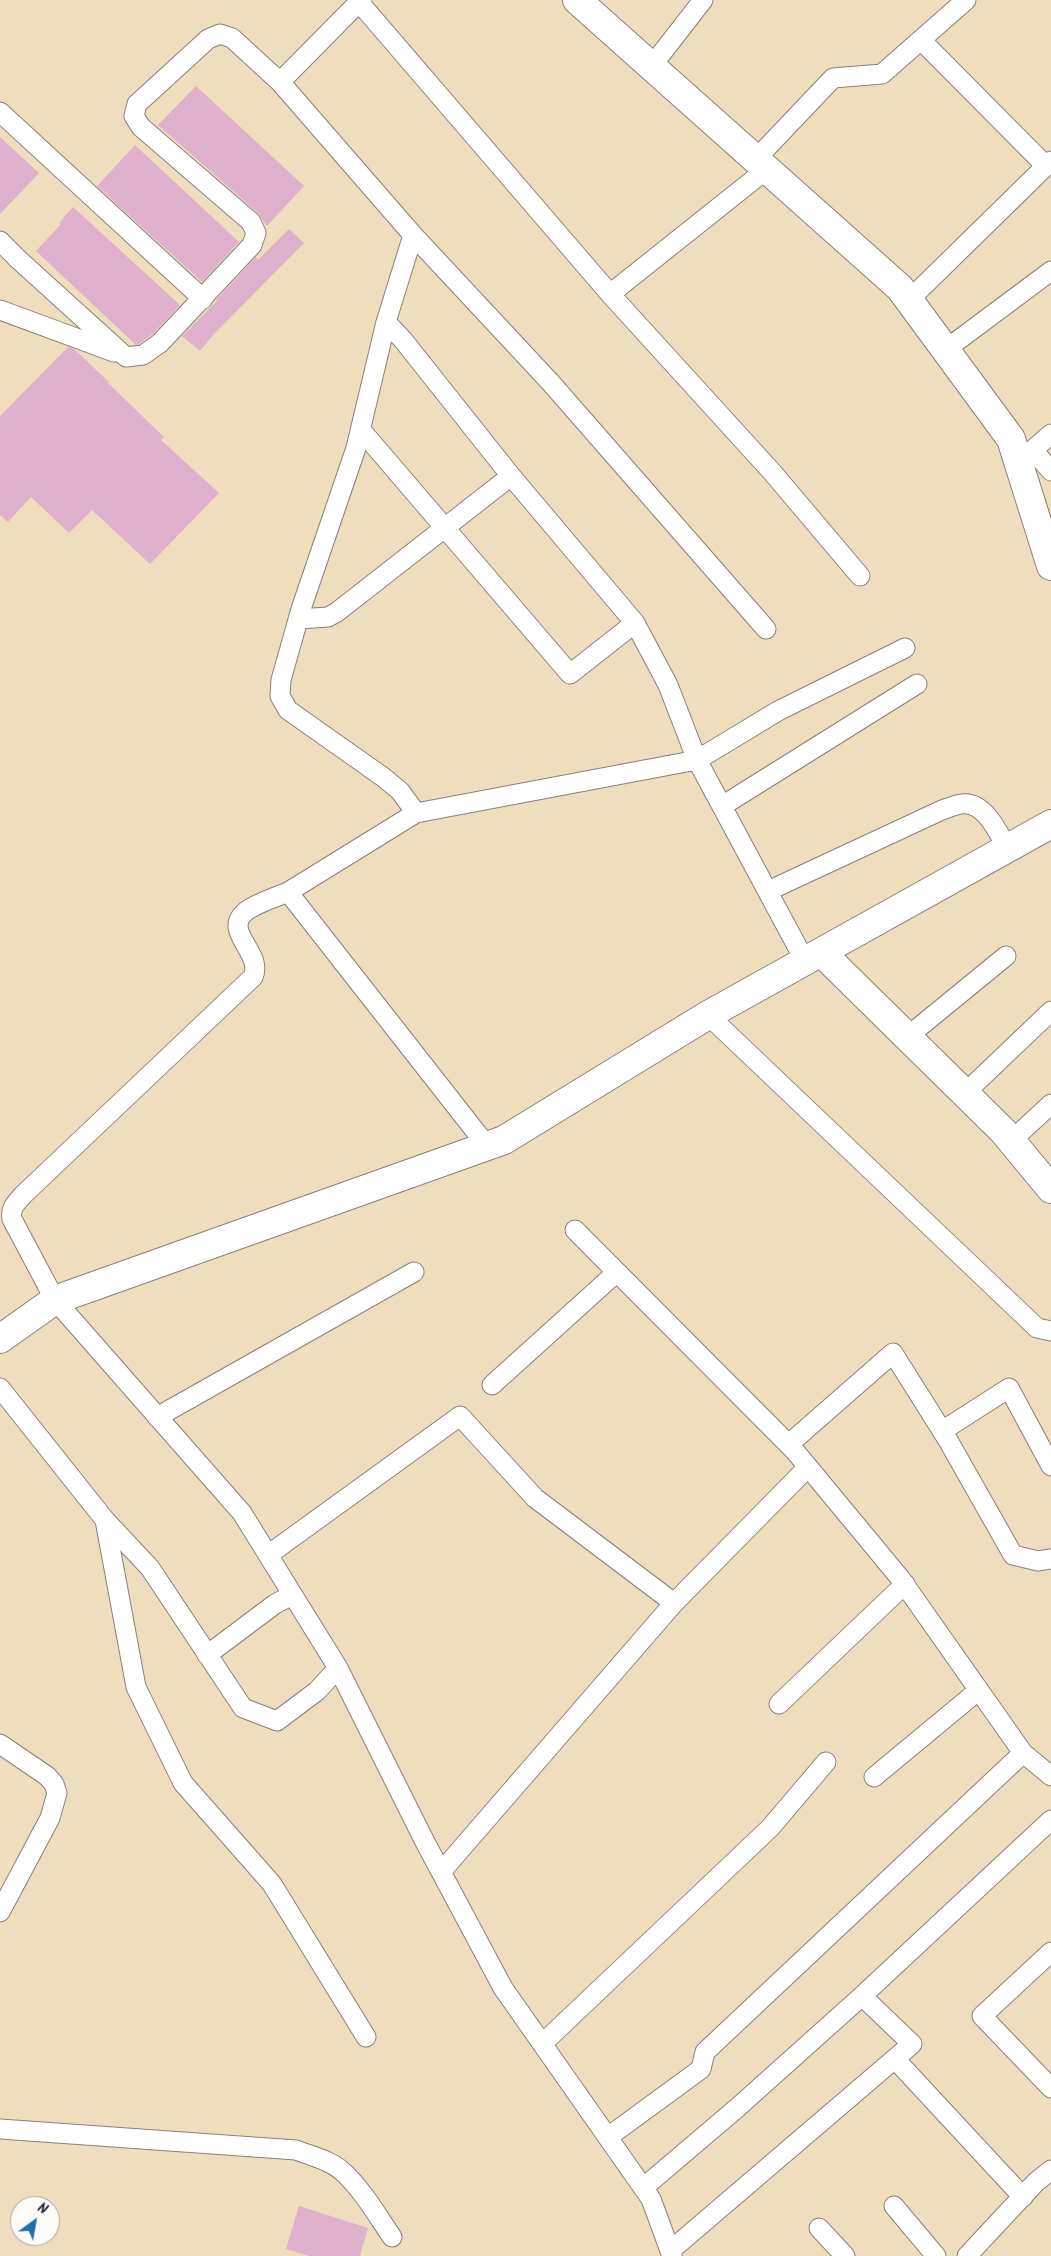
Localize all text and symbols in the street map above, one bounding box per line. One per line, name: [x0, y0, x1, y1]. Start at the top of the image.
north arrow: [10, 2196, 60, 2246]
text: N: [33, 2197, 52, 2221]

